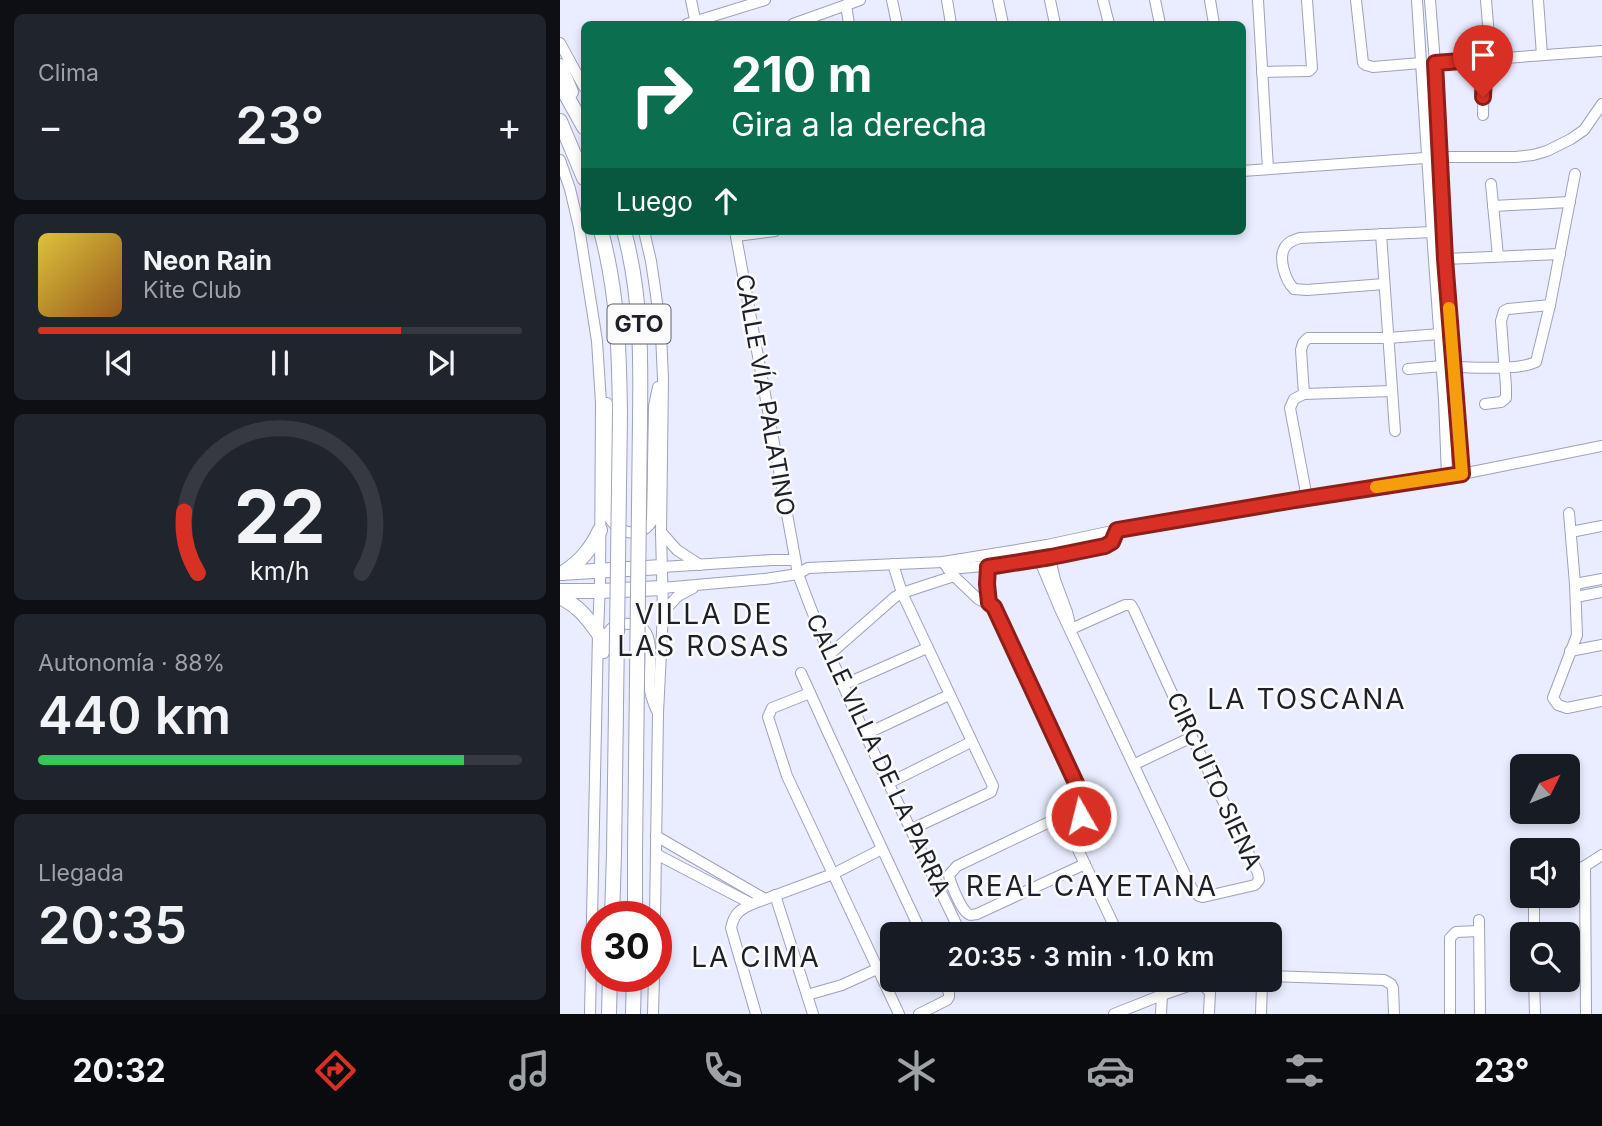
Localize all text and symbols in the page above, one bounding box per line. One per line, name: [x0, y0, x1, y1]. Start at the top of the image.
pin: [1453, 25, 1513, 97]
icon: arrive: [1464, 36, 1502, 74]
text: 210 m: [731, 45, 872, 104]
icon: right: [616, 49, 707, 140]
text: Clima: [38, 59, 99, 87]
text: 23°: [236, 94, 324, 157]
text: −: [38, 103, 63, 149]
text: +: [497, 103, 522, 149]
text: Gira a la derecha: [731, 105, 987, 144]
icon: ahead: [707, 182, 745, 220]
text: Luego: [616, 186, 693, 217]
text: Neon Rain: [143, 245, 272, 276]
street label: CALLE VÍA PALATINO: [730, 272, 802, 518]
text: Kite Club: [143, 276, 242, 304]
road number: GTO: [608, 304, 670, 344]
icon: previous: [100, 344, 138, 382]
icon: pause: [261, 344, 299, 382]
icon: next: [422, 344, 460, 382]
text: 22: [234, 472, 326, 561]
text: km/h: [250, 556, 310, 586]
district label: VILLA DE LAS ROSAS: [617, 597, 791, 663]
street label: CALLE VILLA DE LA PARRA: [800, 609, 957, 901]
text: Autonomía · 88%: [38, 649, 225, 677]
district label: LA TOSCANA: [1207, 682, 1407, 716]
text: 440 km: [38, 684, 231, 747]
street label: CIRCUITO SIENA: [1161, 688, 1268, 874]
north arrow: [1510, 754, 1580, 824]
map controls: [1510, 754, 1580, 992]
position arrow: [1044, 779, 1118, 853]
button: sound: [1510, 838, 1580, 908]
text: Llegada: [38, 859, 124, 887]
district label: REAL CAYETANA: [966, 869, 1218, 903]
text: 20:35: [38, 894, 187, 957]
speed limit sign: 30: [581, 901, 672, 992]
button: search: [1510, 922, 1580, 992]
district label: LA CIMA: [691, 940, 821, 974]
text: 20:35 · 3 min · 1.0 km: [947, 941, 1215, 972]
icon: directions: [311, 1046, 360, 1095]
icon: music: [505, 1046, 554, 1095]
icon: phone: [698, 1046, 747, 1095]
icon: climate: [892, 1046, 941, 1095]
icon: car: [1086, 1046, 1135, 1095]
icon: filters: [1280, 1046, 1329, 1095]
text: 20:32: [72, 1051, 166, 1090]
text: 23°: [1474, 1051, 1529, 1090]

